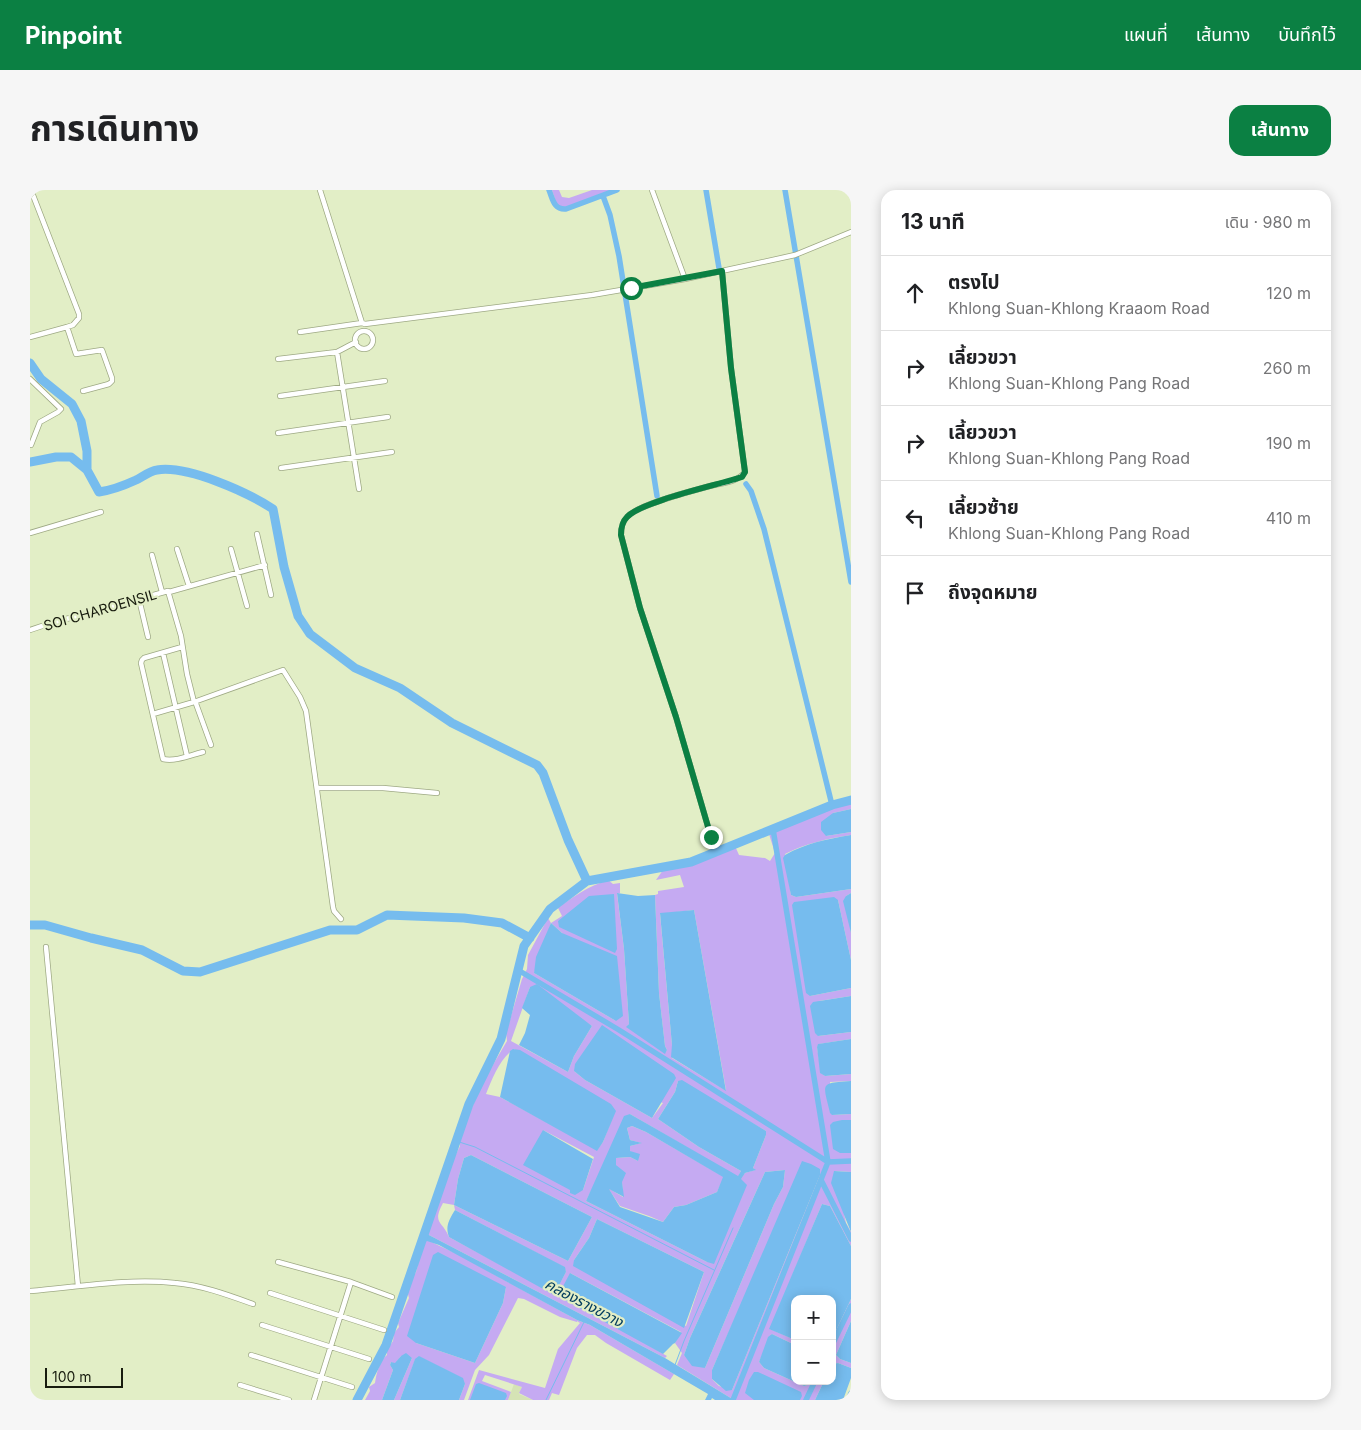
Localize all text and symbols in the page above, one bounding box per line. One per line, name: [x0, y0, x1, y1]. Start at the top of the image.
text: Pinpoint: [25, 21, 122, 50]
text: แผนที่: [1124, 24, 1168, 45]
text: เส้นทาง: [1196, 24, 1250, 45]
text: บันทึกไว้: [1278, 24, 1336, 45]
button: เส้นทาง: [1229, 105, 1331, 156]
text: การเดินทาง: [30, 107, 199, 149]
text: 13 นาที: [901, 209, 965, 234]
text: เดิน · 980 m: [1225, 212, 1311, 232]
text: ตรงไป: [948, 271, 1000, 294]
route start: [620, 277, 643, 300]
icon: ahead: [901, 279, 929, 307]
text: 120 m: [1266, 283, 1311, 303]
text: Khlong Suan-Khlong Kraaom Road: [948, 298, 1210, 318]
text: เลี้ยวขวา: [948, 346, 1017, 369]
icon: right: [901, 354, 929, 382]
text: 260 m: [1263, 358, 1311, 378]
text: Khlong Suan-Khlong Pang Road: [948, 373, 1190, 393]
text: เลี้ยวขวา: [948, 421, 1017, 444]
icon: right: [901, 429, 929, 457]
text: 190 m: [1266, 433, 1311, 453]
text: Khlong Suan-Khlong Pang Road: [948, 448, 1190, 468]
text: เลี้ยวซ้าย: [948, 496, 1019, 519]
icon: left: [901, 504, 929, 532]
text: 410 m: [1266, 508, 1311, 528]
text: Khlong Suan-Khlong Pang Road: [948, 523, 1190, 543]
icon: arrive: [901, 579, 929, 607]
text: ถึงจุดหมาย: [948, 581, 1038, 604]
street label: SOI CHAROENSIL: [41, 585, 159, 634]
route end: [700, 826, 723, 849]
water label: คลองรางขวาง: [542, 1274, 627, 1331]
map controls: [791, 1295, 836, 1385]
button: +: [791, 1295, 836, 1340]
button: −: [791, 1340, 836, 1385]
scale bar: [45, 1365, 122, 1388]
text: 100 m: [52, 1368, 92, 1385]

